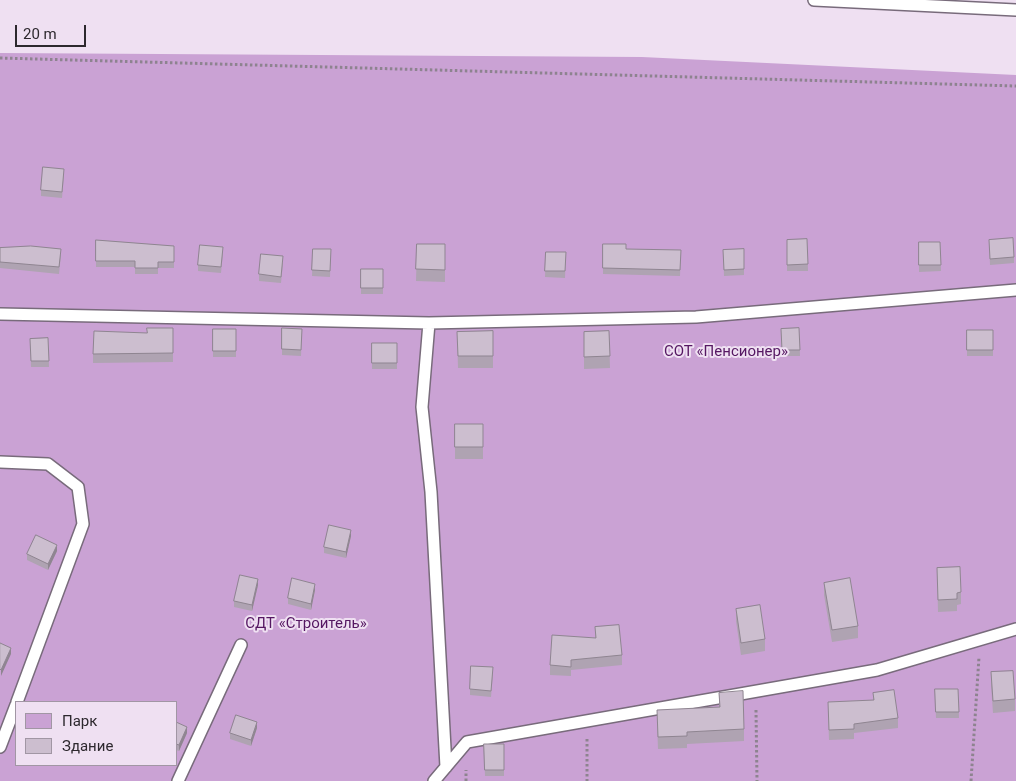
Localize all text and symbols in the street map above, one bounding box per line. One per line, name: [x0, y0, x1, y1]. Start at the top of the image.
scale bar: [18, 15, 89, 47]
text: 20 m: [23, 25, 57, 43]
park label: СОТ «Пенсионер»: [664, 343, 788, 361]
park label: СДТ «Строитель»: [245, 615, 367, 633]
legend: [15, 701, 178, 766]
text: Парк: [62, 712, 97, 730]
text: Здание: [62, 737, 113, 755]

